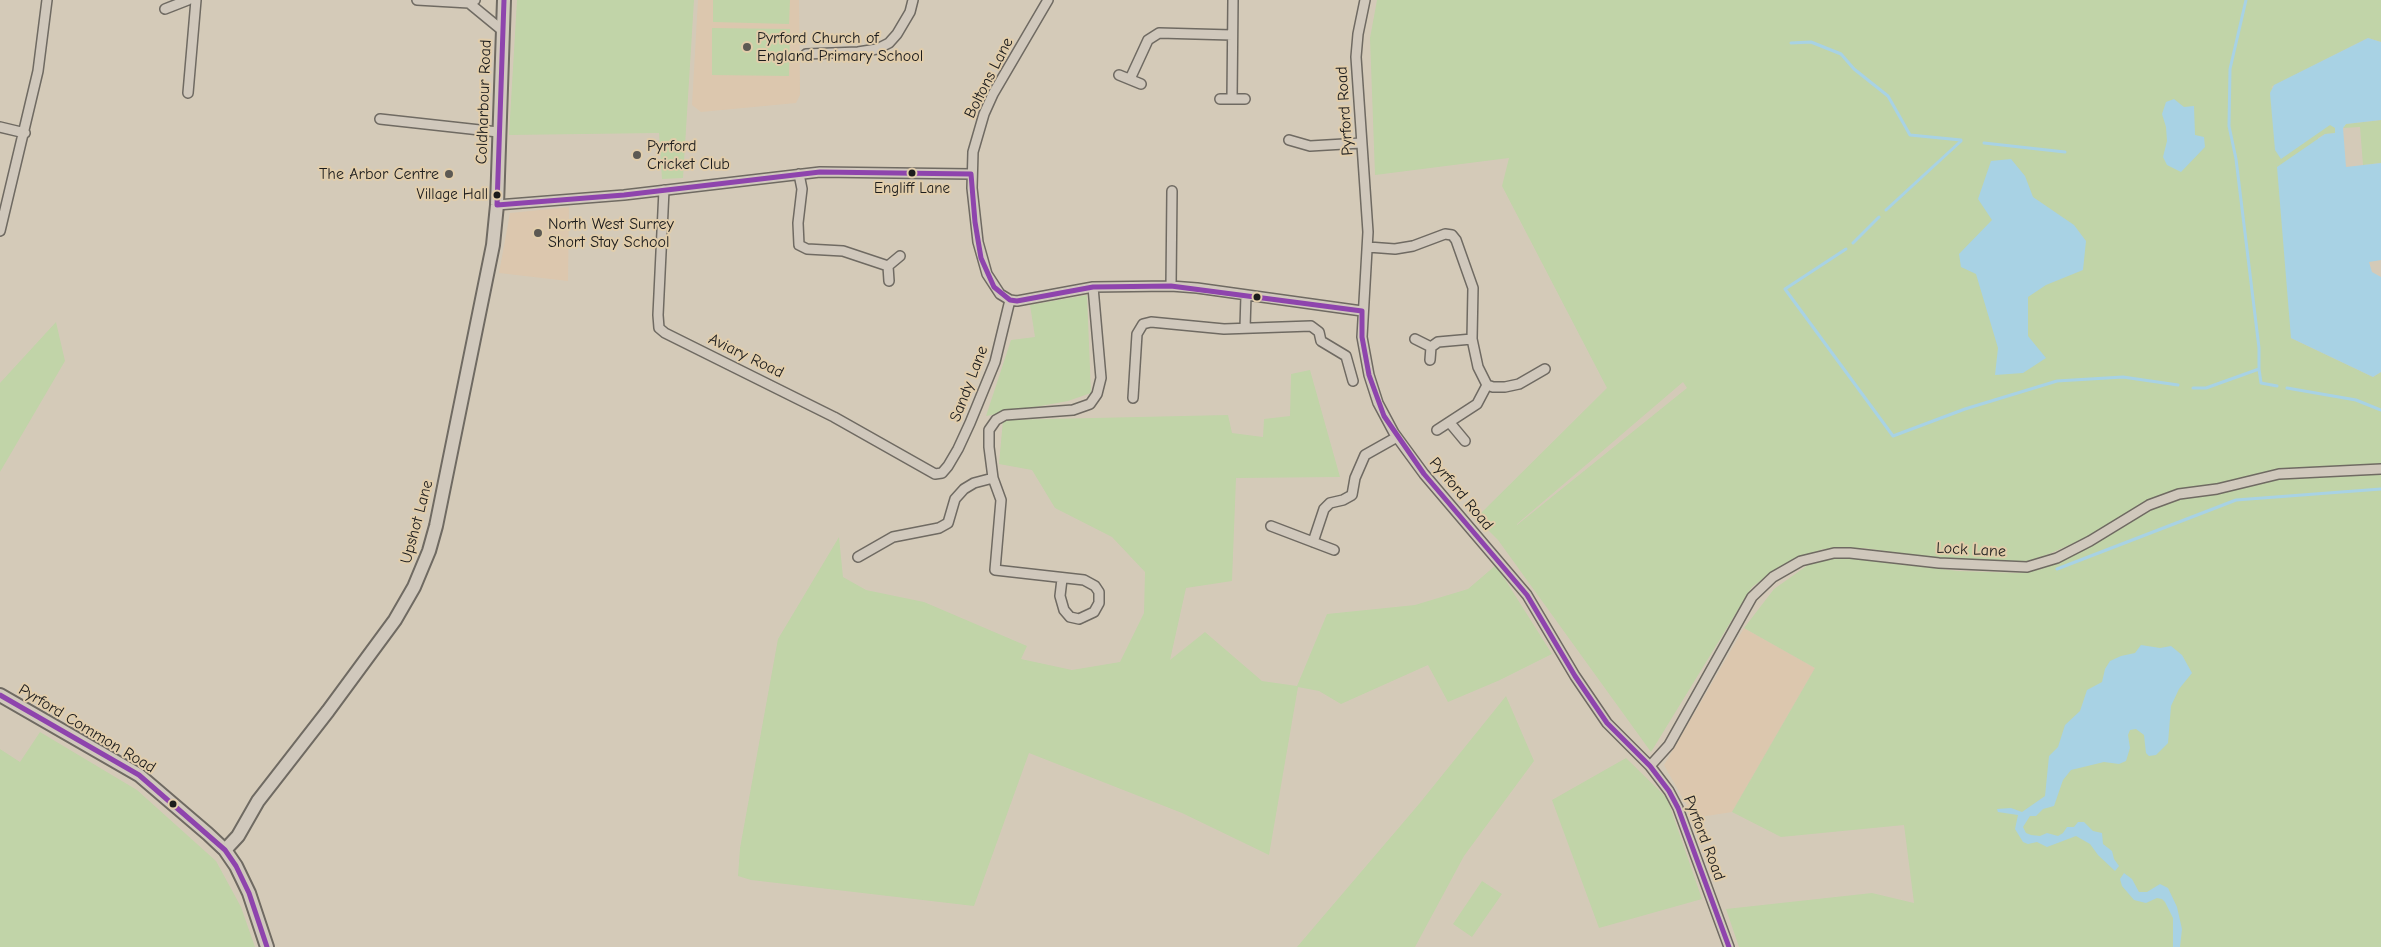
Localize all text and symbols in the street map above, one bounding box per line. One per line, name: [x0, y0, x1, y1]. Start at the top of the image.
place label: Pyrford Church of England Primary School: [757, 28, 923, 66]
street label: Boltons Lane: [960, 34, 1018, 122]
street label: Coldharbour Road: [472, 39, 496, 165]
marker: Pyrford Church of England Primary School: [741, 41, 753, 53]
street label: Pyrford Road: [1332, 66, 1358, 156]
place label: Pyrford Cricket Club: [647, 136, 730, 174]
marker: Pyrford Cricket Club: [631, 149, 643, 161]
place label: The Arbor Centre: [319, 164, 439, 184]
marker: The Arbor Centre: [443, 168, 455, 180]
marker: Engliff Lane: [907, 168, 917, 178]
place label: Engliff Lane: [874, 180, 950, 198]
place label: Village Hall: [417, 186, 488, 204]
marker: Village Hall: [492, 190, 502, 200]
place label: North West Surrey Short Stay School: [548, 214, 674, 252]
marker: North West Surrey Short Stay School: [532, 227, 544, 239]
unlabelled marker: [1252, 292, 1262, 302]
street label: Aviary Road: [705, 330, 787, 382]
street label: Sandy Lane: [946, 343, 992, 425]
street label: Pyrford Road: [1425, 454, 1497, 534]
street label: Upshot Lane: [397, 478, 437, 566]
street label: Lock Lane: [1936, 539, 2006, 561]
street label: Pyrford Common Road: [15, 680, 159, 778]
street label: Pyrford Road: [1679, 793, 1729, 883]
unlabelled marker: [168, 799, 178, 809]

